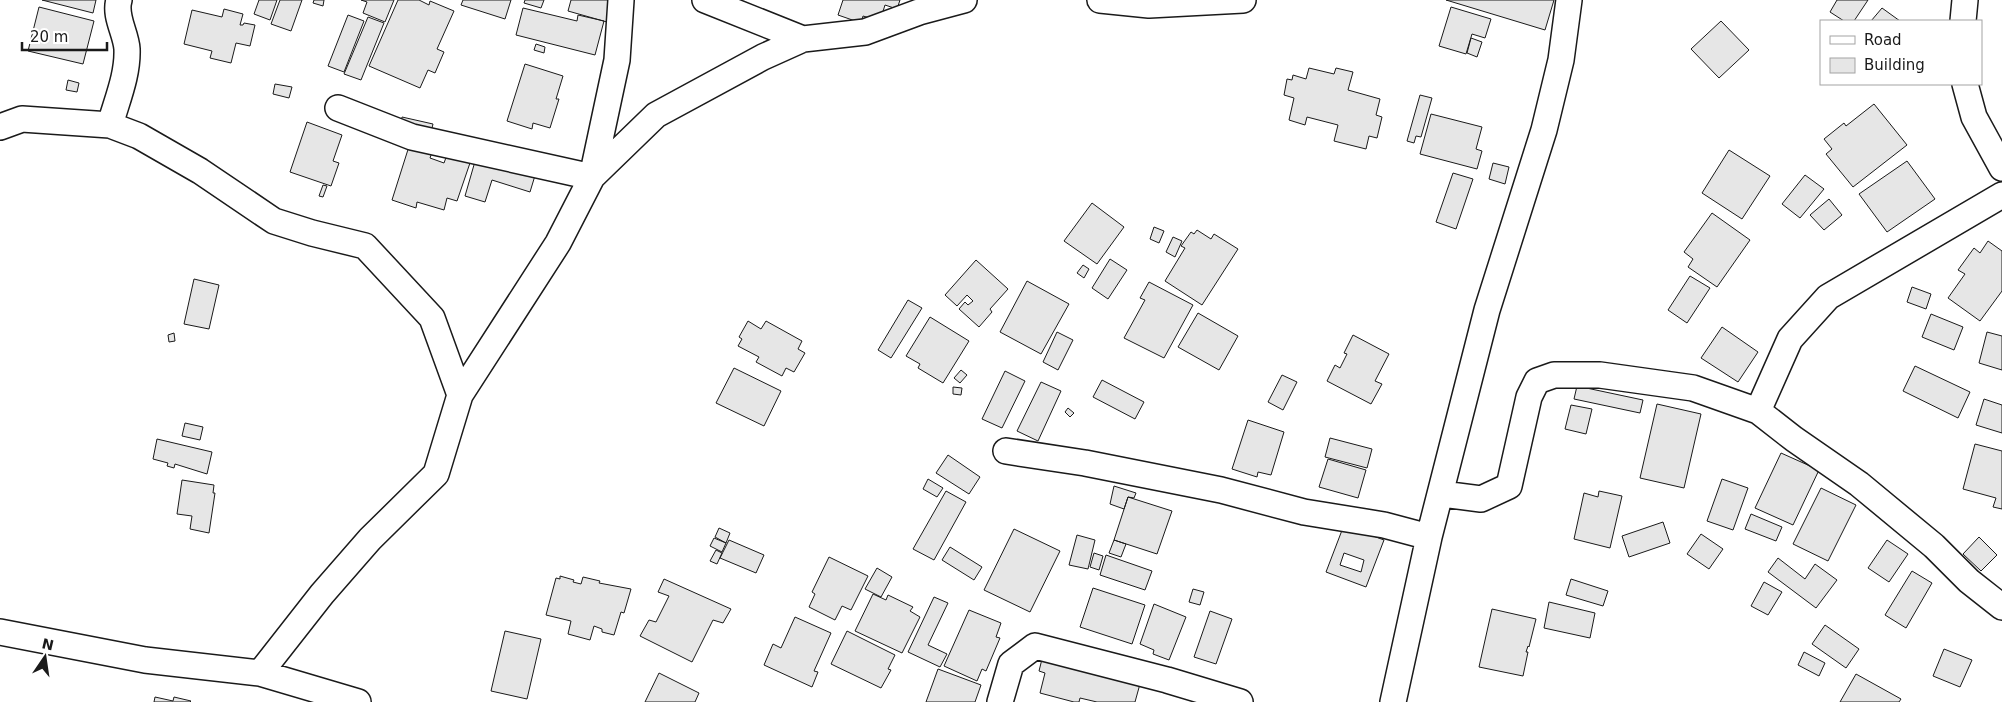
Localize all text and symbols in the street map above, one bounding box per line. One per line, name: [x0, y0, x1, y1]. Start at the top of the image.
scale bar: [22, 20, 108, 52]
legend: [1820, 20, 1982, 85]
text: 20 m: [30, 28, 68, 46]
text: Road: [1864, 31, 1902, 49]
text: Building: [1864, 56, 1925, 74]
north arrow: [20, 632, 70, 682]
text: N: [40, 635, 55, 653]

